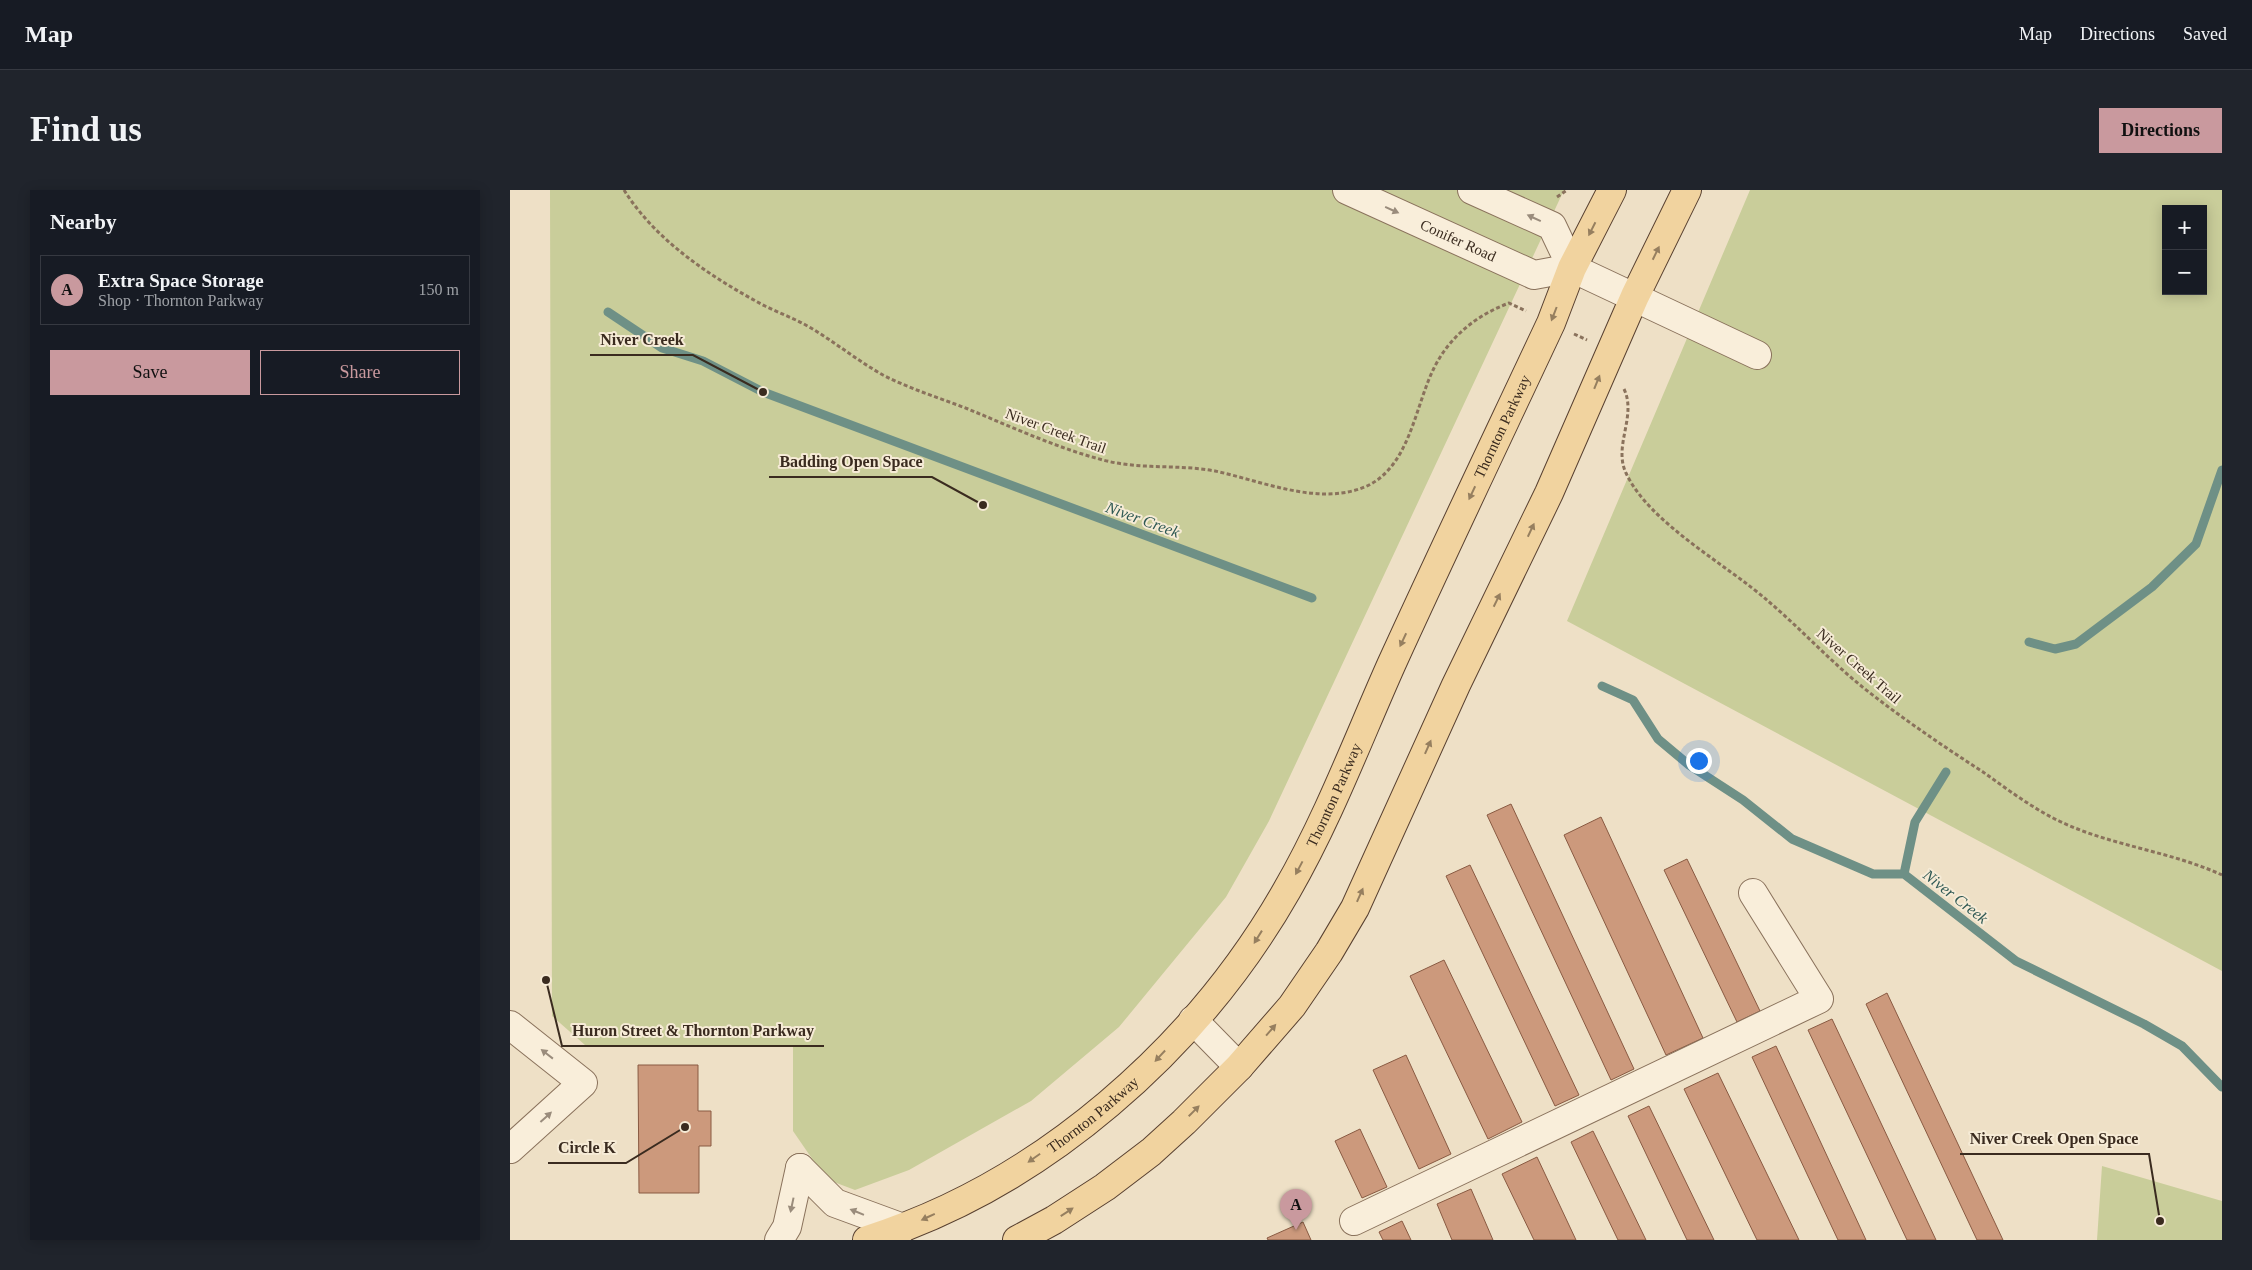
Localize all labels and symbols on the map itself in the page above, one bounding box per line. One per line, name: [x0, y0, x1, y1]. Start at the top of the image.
one-way arrow: [1385, 207, 1399, 215]
one-way arrow: [1527, 214, 1541, 222]
street label: Conifer Road: [1418, 216, 1499, 265]
one-way arrow: [1588, 222, 1596, 236]
one-way arrow: [1652, 245, 1660, 260]
one-way arrow: [1550, 307, 1558, 322]
callout: Niver Creek: [590, 324, 693, 355]
text: Niver Creek: [600, 331, 684, 348]
street label: Thornton Parkway: [1471, 372, 1534, 481]
one-way arrow: [1594, 375, 1602, 389]
street label: Niver Creek Trail: [1004, 405, 1108, 457]
callout: Badding Open Space: [769, 446, 932, 477]
text: Badding Open Space: [779, 453, 923, 471]
one-way arrow: [1467, 486, 1475, 500]
water label: Niver Creek: [1103, 498, 1183, 541]
one-way arrow: [1527, 523, 1535, 538]
one-way arrow: [1494, 593, 1502, 607]
street label: Niver Creek Trail: [1814, 625, 1904, 707]
one-way arrow: [1399, 633, 1407, 647]
street label: Thornton Parkway: [1303, 740, 1365, 850]
one-way arrow: [1424, 740, 1432, 754]
your location: [1686, 748, 1712, 774]
one-way arrow: [1295, 860, 1303, 875]
water label: Niver Creek: [1919, 865, 1992, 927]
one-way arrow: [1357, 888, 1365, 902]
one-way arrow: [1254, 931, 1263, 944]
callout: Huron Street & Thornton Parkway: [562, 1015, 824, 1046]
text: Huron Street & Thornton Parkway: [572, 1022, 814, 1040]
one-way arrow: [1266, 1024, 1277, 1037]
one-way arrow: [540, 1049, 553, 1060]
one-way arrow: [1154, 1050, 1166, 1062]
street label: Thornton Parkway: [1044, 1073, 1142, 1156]
one-way arrow: [1188, 1106, 1200, 1118]
one-way arrow: [540, 1111, 553, 1122]
callout: Niver Creek Open Space: [1960, 1123, 2149, 1154]
text: Niver Creek Open Space: [1970, 1130, 2138, 1148]
callout: Circle K: [548, 1132, 626, 1163]
text: Circle K: [558, 1139, 617, 1156]
one-way arrow: [1027, 1153, 1041, 1163]
pin: A: [1280, 1189, 1312, 1230]
one-way arrow: [788, 1198, 796, 1213]
one-way arrow: [1060, 1207, 1074, 1216]
one-way arrow: [850, 1208, 865, 1215]
one-way arrow: [920, 1213, 935, 1221]

